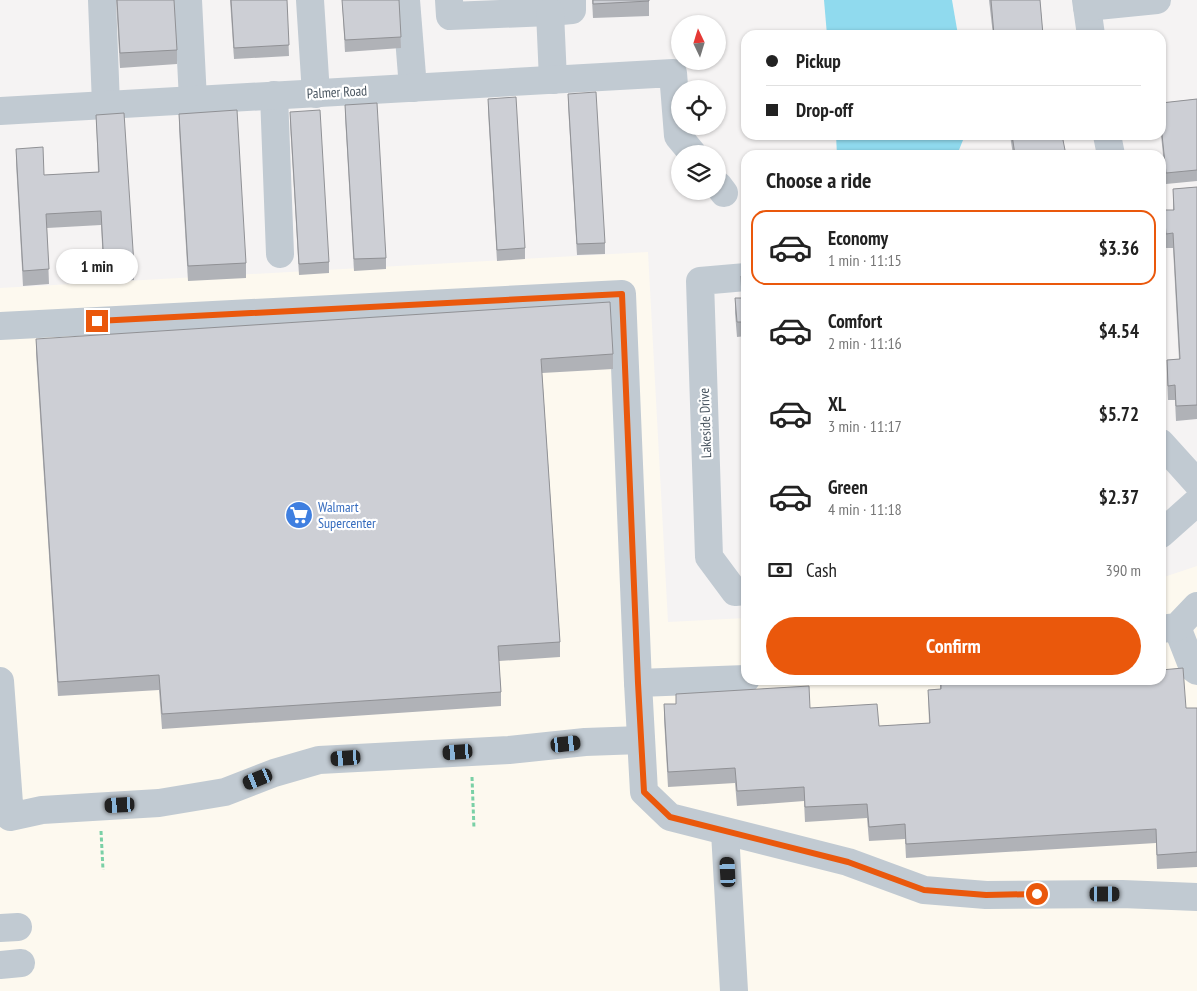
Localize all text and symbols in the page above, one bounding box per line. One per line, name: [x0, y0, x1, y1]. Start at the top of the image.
north arrow: [671, 15, 726, 70]
map controls: [671, 15, 726, 200]
text: Pickup: [796, 49, 841, 73]
button: locate: [671, 80, 726, 135]
street label: Palmer Road: [306, 81, 368, 103]
text: Drop-off: [796, 98, 853, 122]
button: layers: [671, 145, 726, 200]
text: Choose a ride: [766, 166, 871, 194]
icon: car: [768, 225, 813, 270]
text: Economy: [828, 226, 888, 250]
text: $3.36: [1099, 236, 1139, 260]
callout: 1 min: [56, 248, 138, 284]
text: 1 min · 11:15: [828, 250, 902, 270]
text: 1 min: [81, 256, 113, 276]
icon: car: [768, 308, 813, 353]
text: Comfort: [828, 309, 882, 333]
route end: [86, 310, 108, 332]
text: $4.54: [1099, 319, 1139, 343]
text: 2 min · 11:16: [828, 333, 902, 353]
street label: Lakeside Drive: [695, 387, 715, 458]
icon: car: [768, 391, 813, 436]
text: XL: [828, 392, 846, 416]
text: $5.72: [1099, 402, 1139, 426]
text: 3 min · 11:17: [828, 416, 902, 436]
icon: car: [768, 474, 813, 519]
text: Green: [828, 475, 868, 499]
text: $2.37: [1099, 485, 1139, 509]
place label: Walmart Supercenter: [318, 498, 376, 532]
text: 4 min · 11:18: [828, 499, 902, 519]
supermarket icon: Walmart Supercenter: [284, 500, 314, 530]
icon: cash: [766, 556, 794, 584]
text: Cash: [806, 558, 837, 582]
text: 390 m: [1106, 560, 1141, 580]
button: Confirm: [766, 617, 1141, 675]
car: [550, 735, 581, 753]
car: [442, 743, 473, 761]
car: [330, 749, 361, 767]
car: [241, 766, 274, 792]
car: [104, 797, 135, 813]
car: [719, 857, 736, 887]
route start: [1026, 883, 1048, 905]
car: [1090, 887, 1120, 902]

